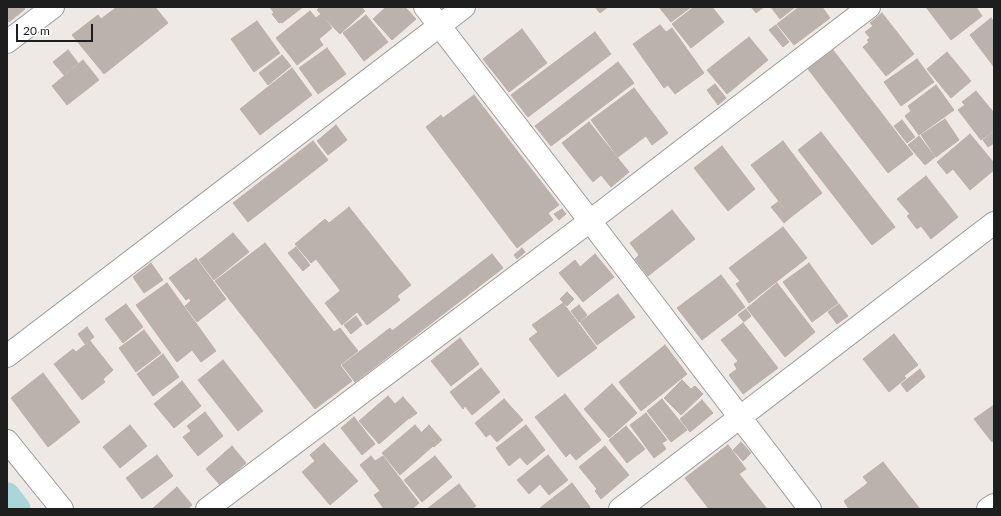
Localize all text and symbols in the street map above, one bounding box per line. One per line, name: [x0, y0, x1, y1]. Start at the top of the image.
scale bar: [18, 16, 95, 42]
text: 20 m: [23, 23, 50, 38]

